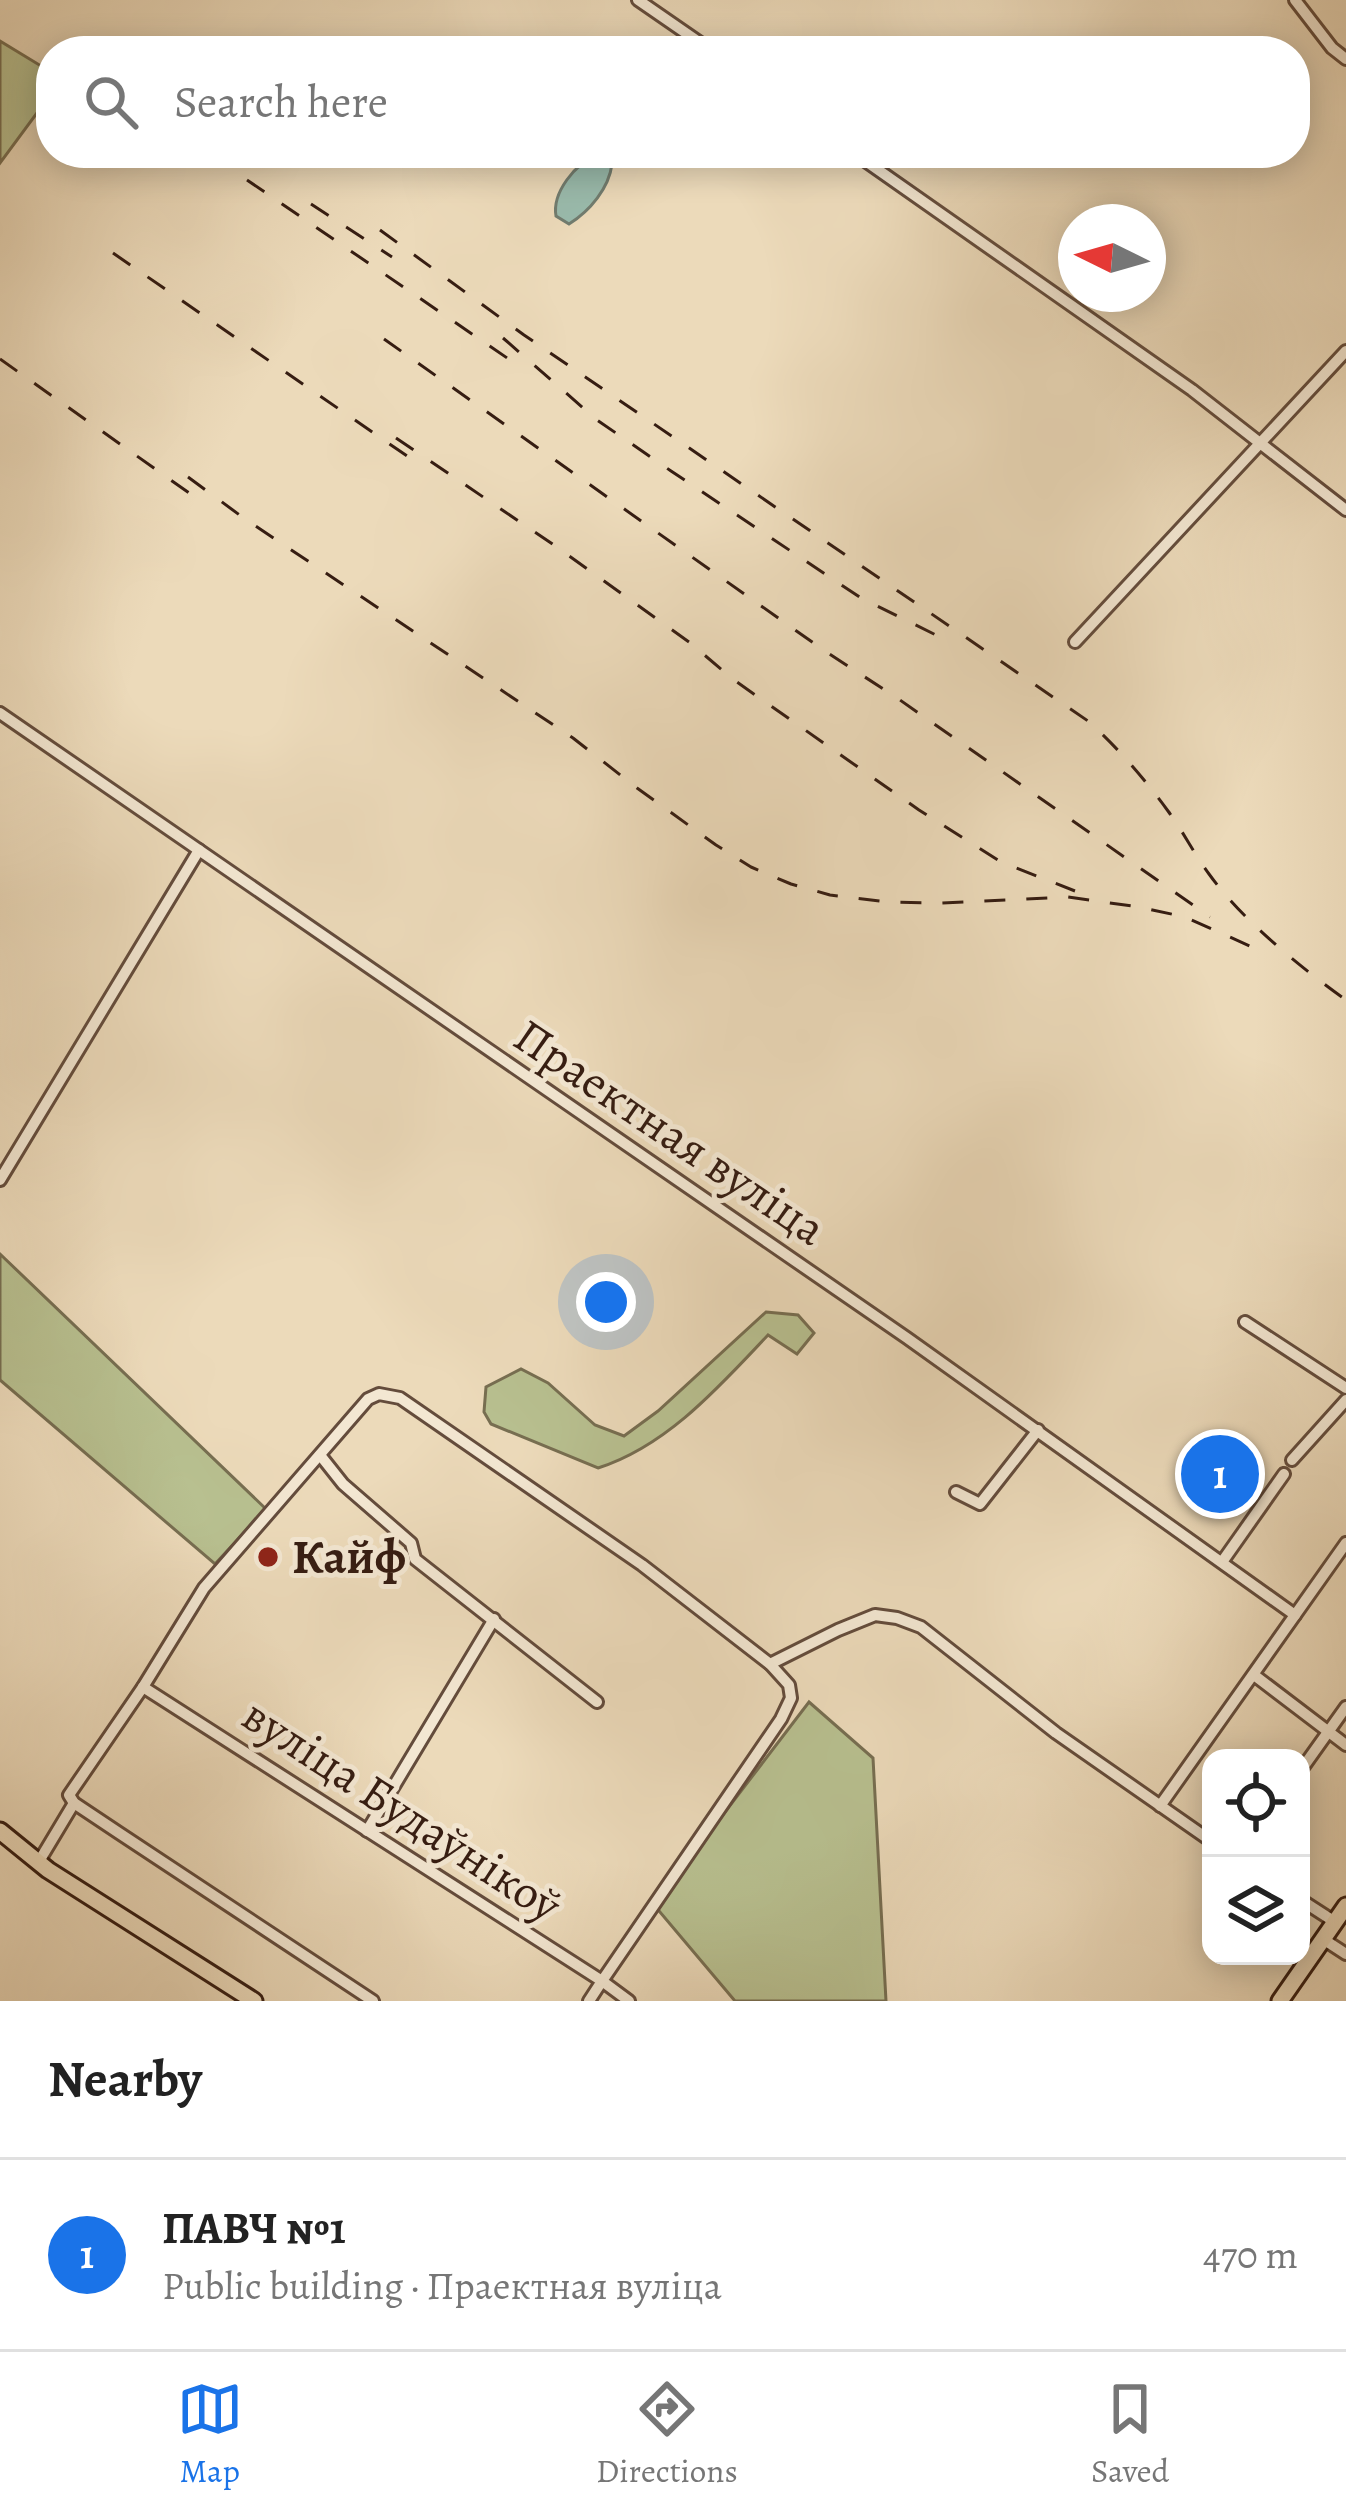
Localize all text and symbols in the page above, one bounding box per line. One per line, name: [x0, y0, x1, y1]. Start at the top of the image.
search box: [36, 36, 1310, 168]
icon: search: [78, 69, 144, 135]
text: Search here: [174, 71, 388, 133]
north arrow: [1058, 204, 1166, 312]
street label: Праектная вуліца: [501, 1003, 839, 1261]
your location: [576, 1272, 636, 1332]
pin: 1: [1181, 1429, 1259, 1519]
place label: Кайф: [292, 1524, 406, 1590]
marker: Кайф: [255, 1544, 281, 1570]
street label: вуліца Будаўнікоў: [230, 1682, 574, 1938]
map controls: [1202, 1749, 1310, 1965]
button: locate: [1202, 1749, 1310, 1857]
button: layers: [1202, 1857, 1310, 1965]
text: Nearby: [48, 2044, 202, 2114]
text: ПАВЧ №1: [162, 2197, 346, 2259]
text: 1: [80, 2228, 94, 2281]
text: 470 m: [1203, 2228, 1298, 2281]
text: Public building · Праектная вуліца: [162, 2259, 722, 2312]
tab: Map: [177, 2376, 243, 2493]
tab: Directions: [596, 2376, 738, 2493]
tab: Saved: [1091, 2376, 1169, 2493]

